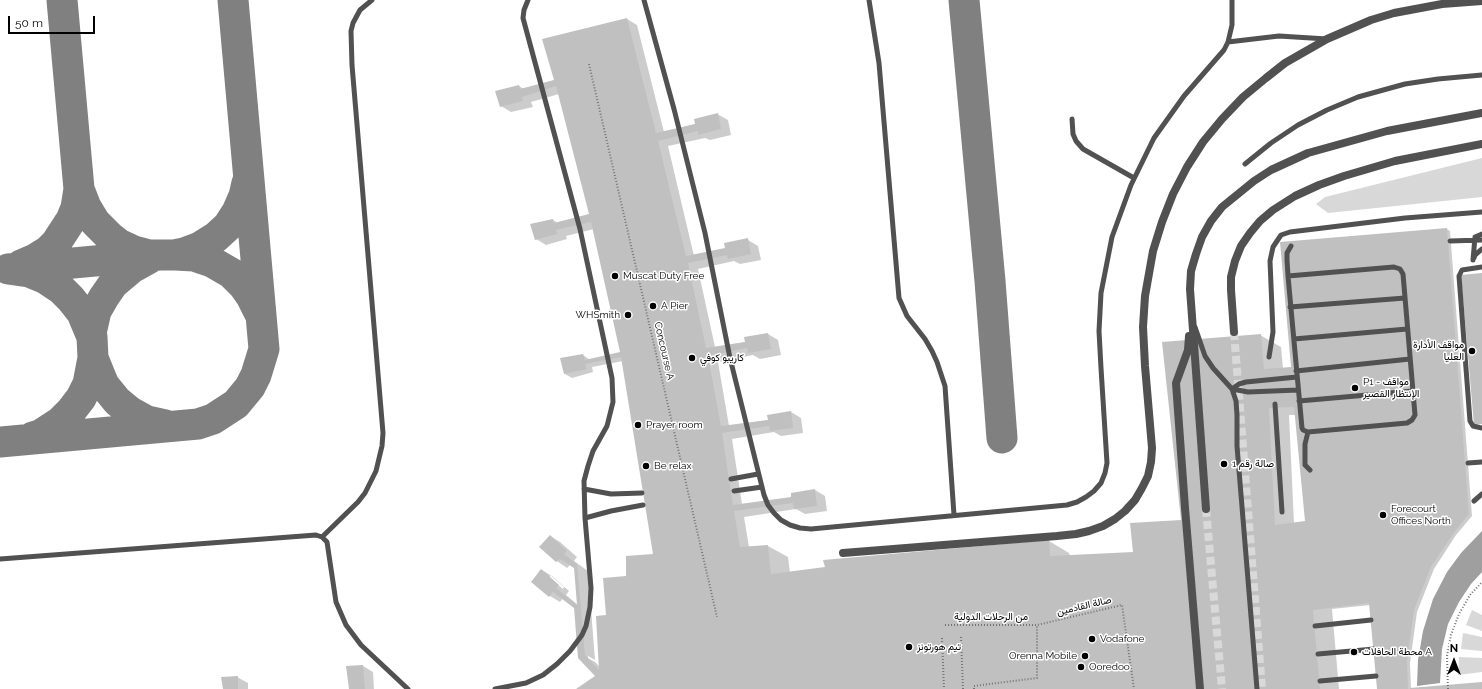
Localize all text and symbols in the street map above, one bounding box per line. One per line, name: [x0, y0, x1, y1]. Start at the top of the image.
scale bar: [10, 8, 97, 34]
text: 50 m: [15, 16, 43, 30]
place label: Muscat Duty Free: [623, 270, 704, 282]
marker: Muscat Duty Free: [610, 271, 620, 281]
place label: A Pier: [661, 300, 688, 312]
marker: A Pier: [648, 301, 658, 311]
place label: WHSmith: [576, 309, 620, 321]
marker: WHSmith: [623, 310, 633, 320]
street label: Concourse A: [651, 321, 677, 381]
place label: مواقف الأدارة العليا: [1413, 339, 1464, 362]
marker: مواقف الأدارة العليا: [1467, 346, 1477, 356]
place label: كاريبو كوفي: [700, 352, 744, 364]
marker: كاريبو كوفي: [687, 353, 697, 363]
place label: P1 - مواقف الإنتظار القصير: [1363, 376, 1419, 400]
marker: P1 - مواقف الإنتظار القصير: [1350, 383, 1360, 393]
place label: Prayer room: [646, 419, 703, 431]
marker: Prayer room: [633, 420, 643, 430]
place label: صالة رقم 1: [1232, 458, 1274, 470]
marker: صالة رقم 1: [1219, 459, 1229, 469]
place label: Be relax: [654, 460, 692, 472]
marker: Be relax: [641, 461, 651, 471]
place label: Forecourt Offices North: [1391, 503, 1451, 526]
marker: Forecourt Offices North: [1378, 510, 1388, 520]
street label: صالة القادمين: [1056, 594, 1112, 618]
street label: من الرحلات الدولية: [954, 611, 1028, 623]
place label: Vodafone: [1100, 633, 1144, 645]
marker: Vodafone: [1087, 634, 1097, 644]
place label: تيم هورتونز: [917, 641, 961, 653]
north arrow: [1434, 641, 1474, 681]
marker: تيم هورتونز: [904, 642, 914, 652]
text: N: [1450, 642, 1458, 655]
place label: محطة الحافلات A: [1362, 646, 1432, 658]
marker: محطة الحافلات A: [1349, 647, 1359, 657]
place label: Orenna Mobile: [1009, 650, 1077, 662]
marker: Orenna Mobile: [1080, 651, 1090, 661]
place label: Ooredoo: [1089, 661, 1130, 673]
marker: Ooredoo: [1076, 662, 1086, 672]

